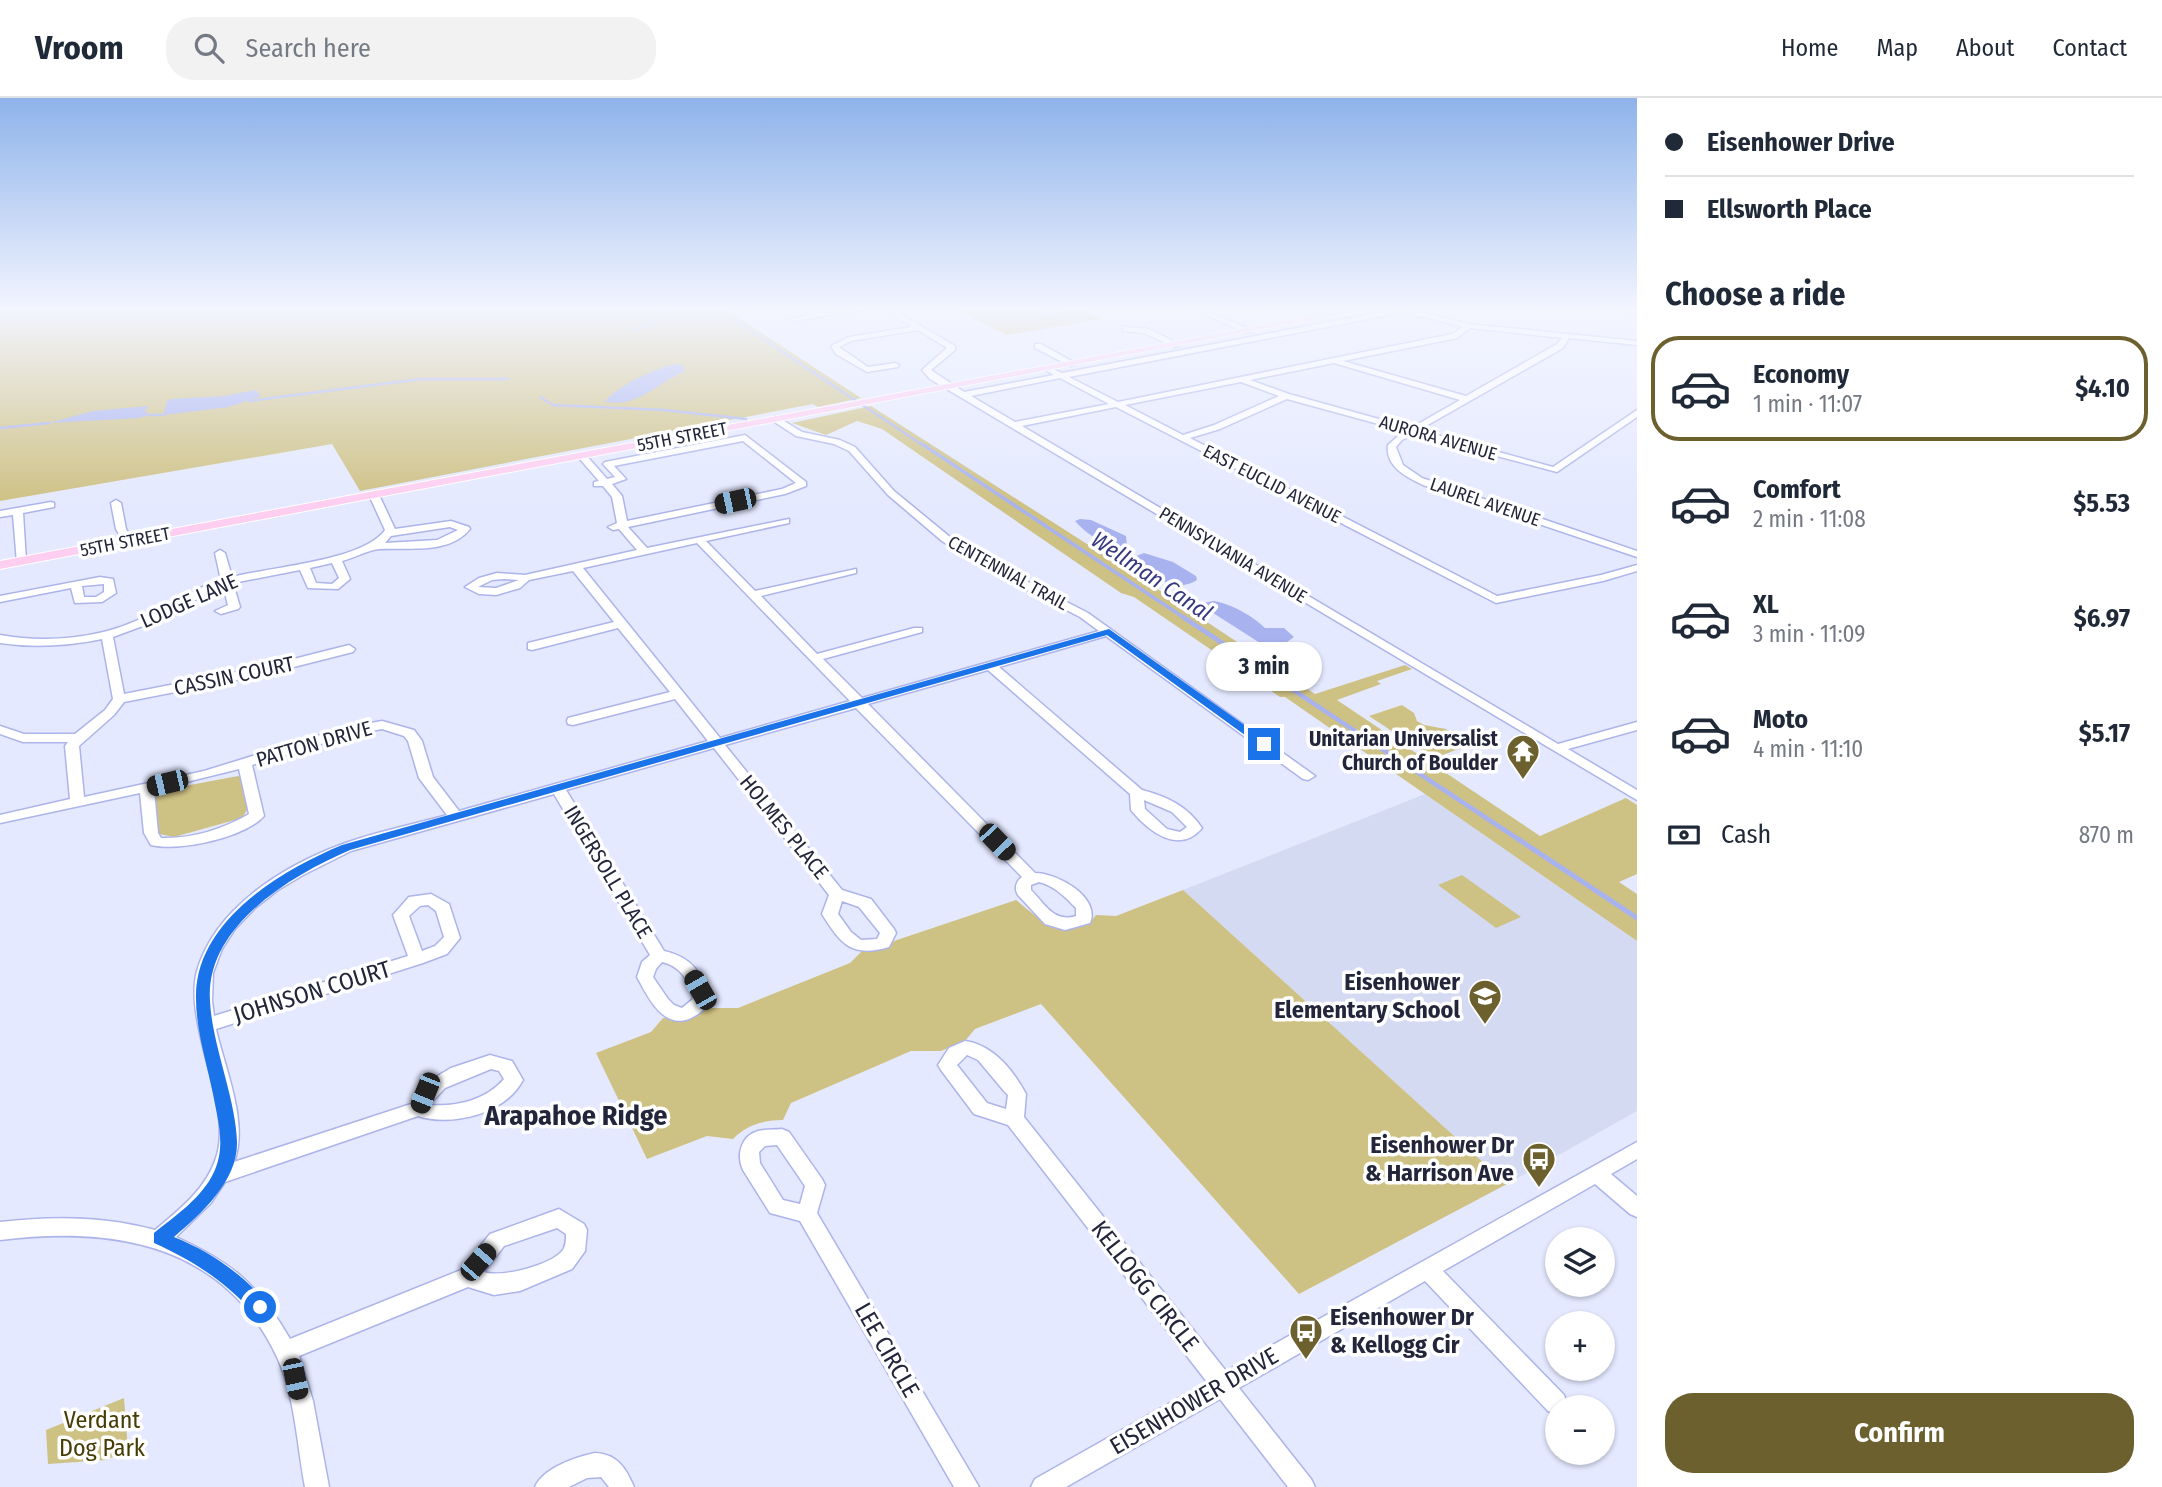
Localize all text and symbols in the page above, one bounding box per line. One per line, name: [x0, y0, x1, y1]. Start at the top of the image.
search box: [166, 17, 656, 80]
text: Vroom: [35, 28, 124, 68]
icon: search: [190, 29, 228, 67]
text: Search here: [246, 33, 371, 64]
text: Home: [1781, 34, 1838, 62]
text: Map: [1876, 34, 1918, 62]
text: About: [1956, 34, 2014, 62]
text: Contact: [2052, 34, 2127, 62]
text: Eisenhower Drive: [1707, 127, 1895, 158]
text: Ellsworth Place: [1707, 194, 1872, 225]
text: Choose a ride: [1665, 275, 1846, 313]
icon: car: [1669, 357, 1732, 420]
text: Economy: [1753, 359, 1849, 390]
text: $4.10: [2075, 373, 2130, 404]
text: 1 min · 11:07: [1753, 390, 1862, 418]
street label: AURORA AVENUE: [1377, 411, 1499, 465]
street label: 55TH STREET: [635, 417, 729, 456]
street label: EAST EUCLID AVENUE: [1200, 440, 1344, 528]
icon: car: [1669, 472, 1732, 535]
street label: LAUREL AVENUE: [1427, 473, 1543, 531]
text: Comfort: [1753, 474, 1841, 505]
car: [713, 486, 758, 516]
text: $5.53: [2073, 488, 2130, 519]
street label: PENNSYLVANIA AVENUE: [1155, 502, 1311, 608]
text: 2 min · 11:08: [1753, 505, 1866, 533]
street label: 55TH STREET: [78, 522, 172, 561]
water label: Wellman Canal: [1086, 525, 1218, 627]
street label: CENTENNIAL TRAIL: [944, 531, 1072, 615]
street label: LODGE LANE: [136, 568, 242, 634]
icon: car: [1669, 587, 1732, 650]
text: XL: [1753, 589, 1779, 620]
text: $6.97: [2074, 603, 2130, 634]
text: 3 min · 11:09: [1753, 620, 1866, 648]
callout: 3 min: [1206, 642, 1322, 692]
street label: CASSIN COURT: [172, 651, 297, 701]
text: 3 min: [1238, 652, 1290, 680]
icon: car: [1669, 702, 1732, 765]
text: Moto: [1753, 704, 1808, 735]
street label: PATTON DRIVE: [253, 715, 375, 773]
text: $5.17: [2079, 718, 2130, 749]
place label: Unitarian Universalist Church of Boulder: [1309, 726, 1499, 776]
route end: [1248, 728, 1280, 760]
temple icon: Unitarian Universalist Church of Boulder: [1504, 732, 1542, 781]
text: 4 min · 11:10: [1753, 735, 1863, 763]
car: [145, 768, 190, 798]
street label: HOLMES PLACE: [734, 770, 834, 884]
street label: INGERSOLL PLACE: [558, 801, 658, 943]
icon: cash: [1665, 816, 1703, 854]
text: Cash: [1721, 819, 1771, 850]
car: [975, 820, 1020, 864]
text: 870 m: [2079, 821, 2134, 849]
street label: JOHNSON COURT: [230, 955, 394, 1029]
car: [681, 967, 720, 1013]
place label: Eisenhower Elementary School: [1274, 968, 1460, 1024]
school or university icon: Eisenhower Elementary School: [1466, 977, 1504, 1026]
car: [408, 1070, 443, 1116]
district label: Arapahoe Ridge: [484, 1099, 667, 1132]
place label: Eisenhower Dr & Harrison Ave: [1365, 1131, 1514, 1187]
bus stop icon: Eisenhower Dr & Harrison Ave: [1520, 1140, 1558, 1189]
street label: KELLOGG CIRCLE: [1085, 1215, 1205, 1357]
map controls: [1545, 1227, 1615, 1465]
button: layers: [1545, 1227, 1615, 1297]
car: [457, 1239, 500, 1285]
route start: [244, 1291, 276, 1323]
street label: LEE CIRCLE: [849, 1298, 925, 1402]
place label: Eisenhower Dr & Kellogg Cir: [1330, 1303, 1474, 1359]
button: +: [1545, 1311, 1615, 1381]
bus stop icon: Eisenhower Dr & Kellogg Cir: [1287, 1312, 1325, 1361]
street label: EISENHOWER DRIVE: [1105, 1341, 1283, 1461]
car: [281, 1356, 310, 1402]
button: Confirm: [1665, 1393, 2134, 1473]
button: −: [1545, 1395, 1615, 1465]
park label: Verdant Dog Park: [59, 1406, 146, 1462]

